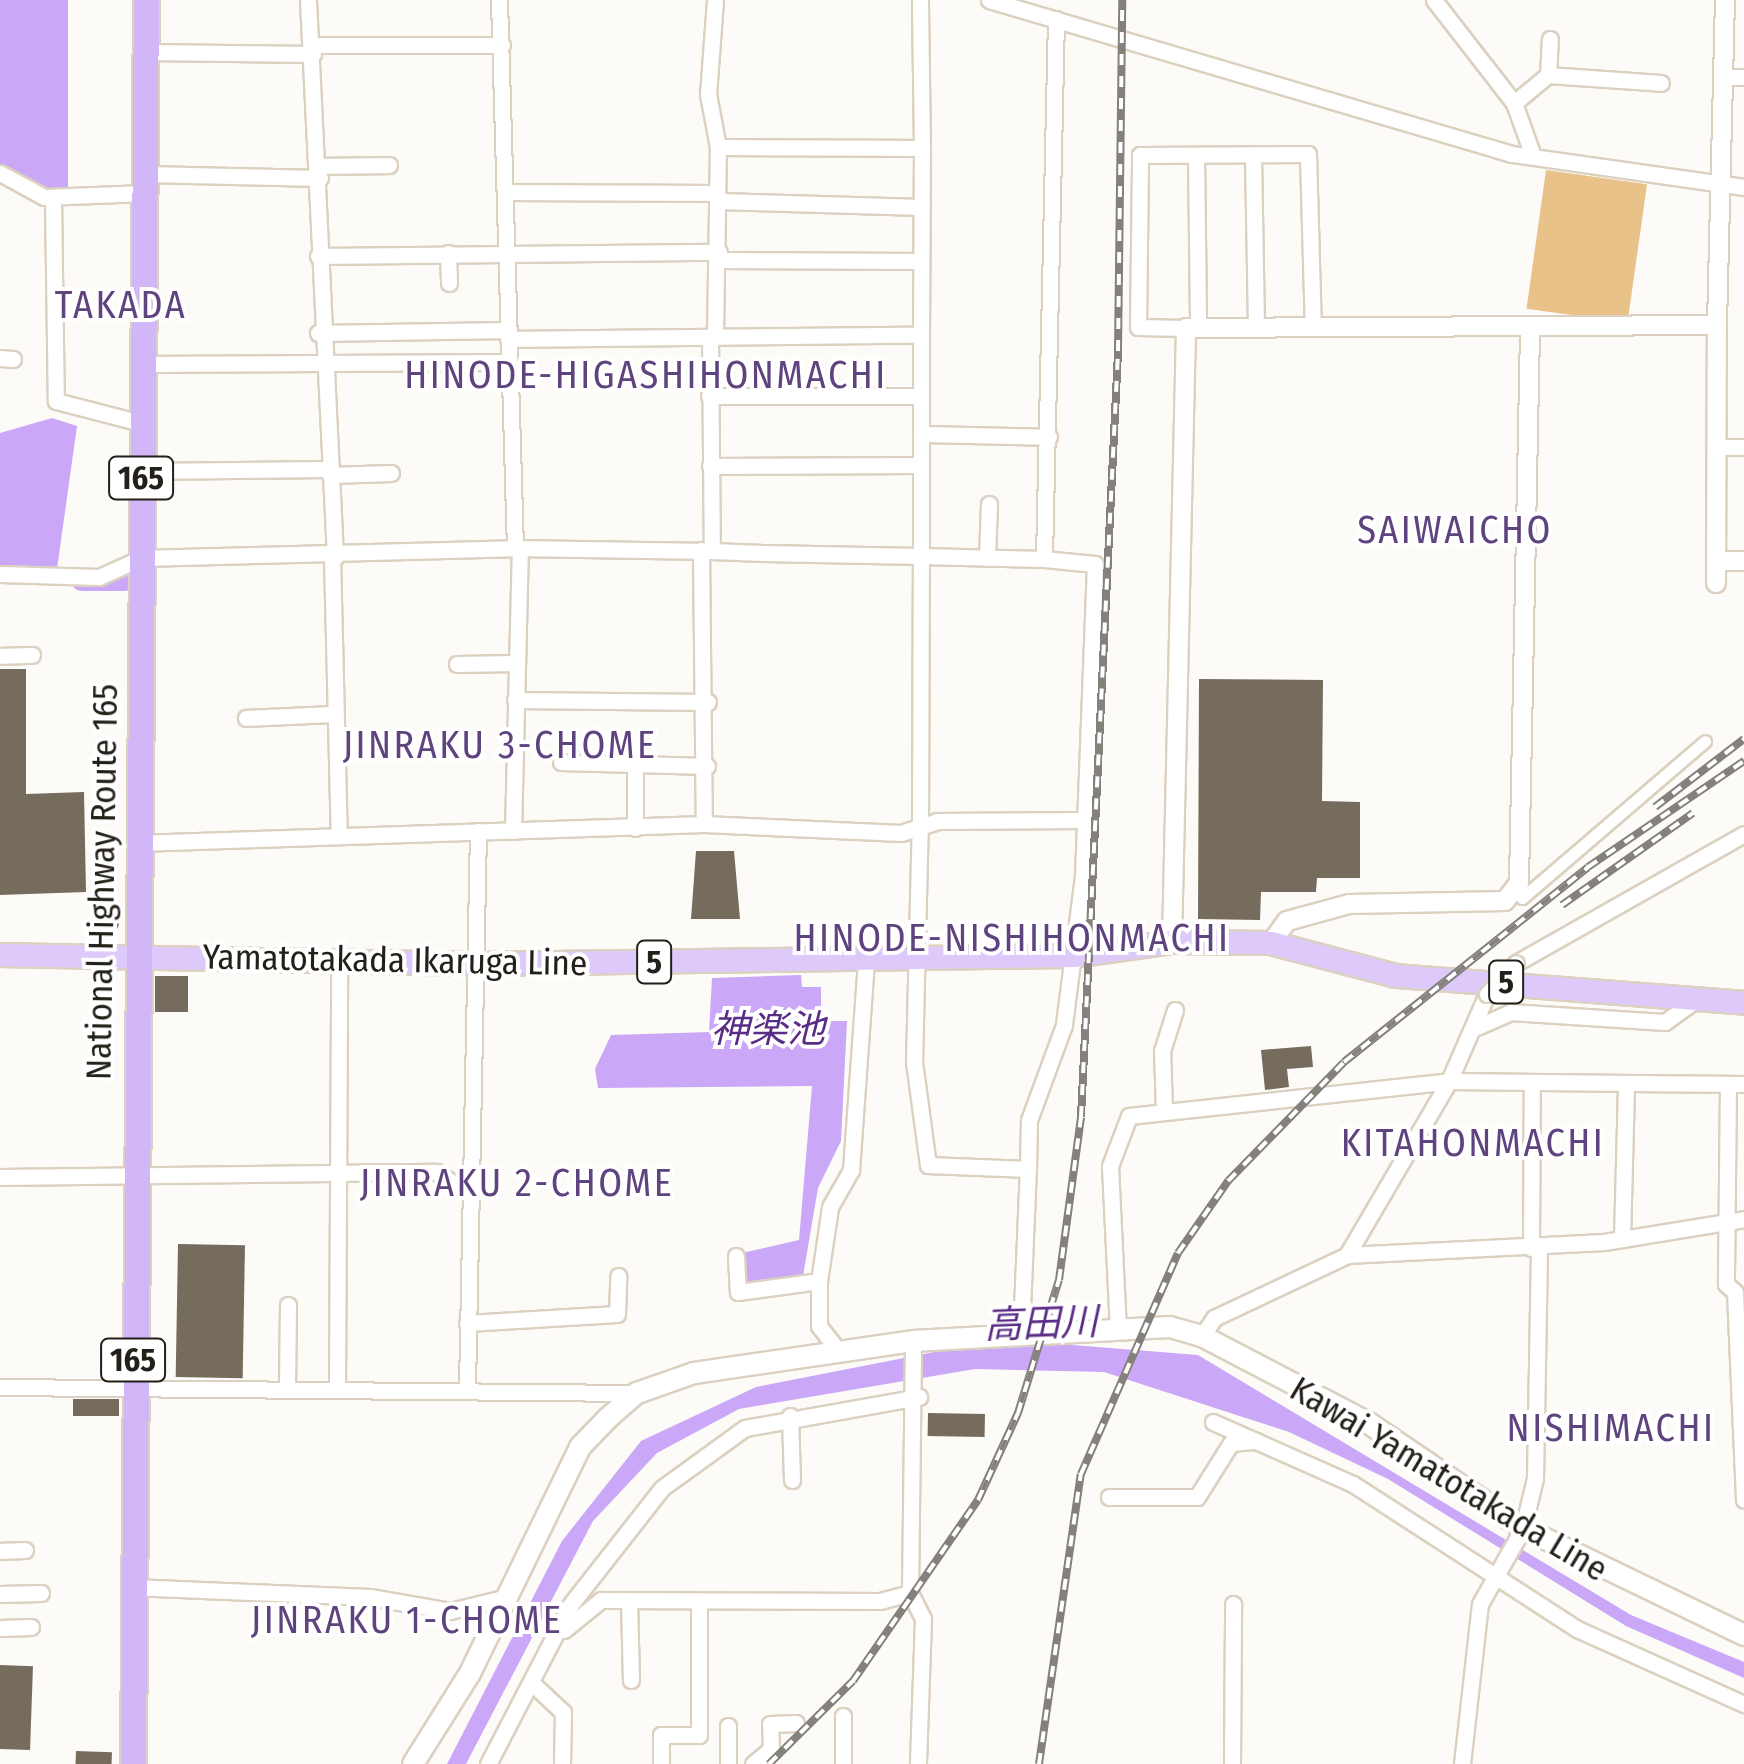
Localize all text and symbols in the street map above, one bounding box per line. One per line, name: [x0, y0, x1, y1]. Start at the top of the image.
district label: TAKADA: [55, 283, 187, 329]
district label: HINODE-HIGASHIHONMACHI: [404, 353, 888, 399]
road number: 165: [106, 451, 176, 505]
district label: SAIWAICHO: [1357, 508, 1553, 554]
street label: National Highway Route 165: [78, 684, 126, 1080]
district label: JINRAKU 3-CHOME: [343, 723, 657, 769]
district label: HINODE-NISHIHONMACHI: [794, 916, 1230, 962]
road number: 5: [634, 935, 674, 989]
street label: Yamatotakada Ikaruga Line: [202, 936, 588, 984]
road number: 5: [1486, 955, 1526, 1009]
water label: 神楽池: [711, 1007, 825, 1053]
district label: KITAHONMACHI: [1341, 1121, 1605, 1167]
district label: JINRAKU 2-CHOME: [360, 1161, 674, 1207]
water label: 高田川: [983, 1299, 1099, 1349]
road number: 165: [98, 1333, 168, 1387]
street label: Kawai Yamatotakada Line: [1283, 1368, 1615, 1590]
district label: NISHIMACHI: [1507, 1406, 1715, 1452]
district label: JINRAKU 1-CHOME: [251, 1598, 563, 1644]

